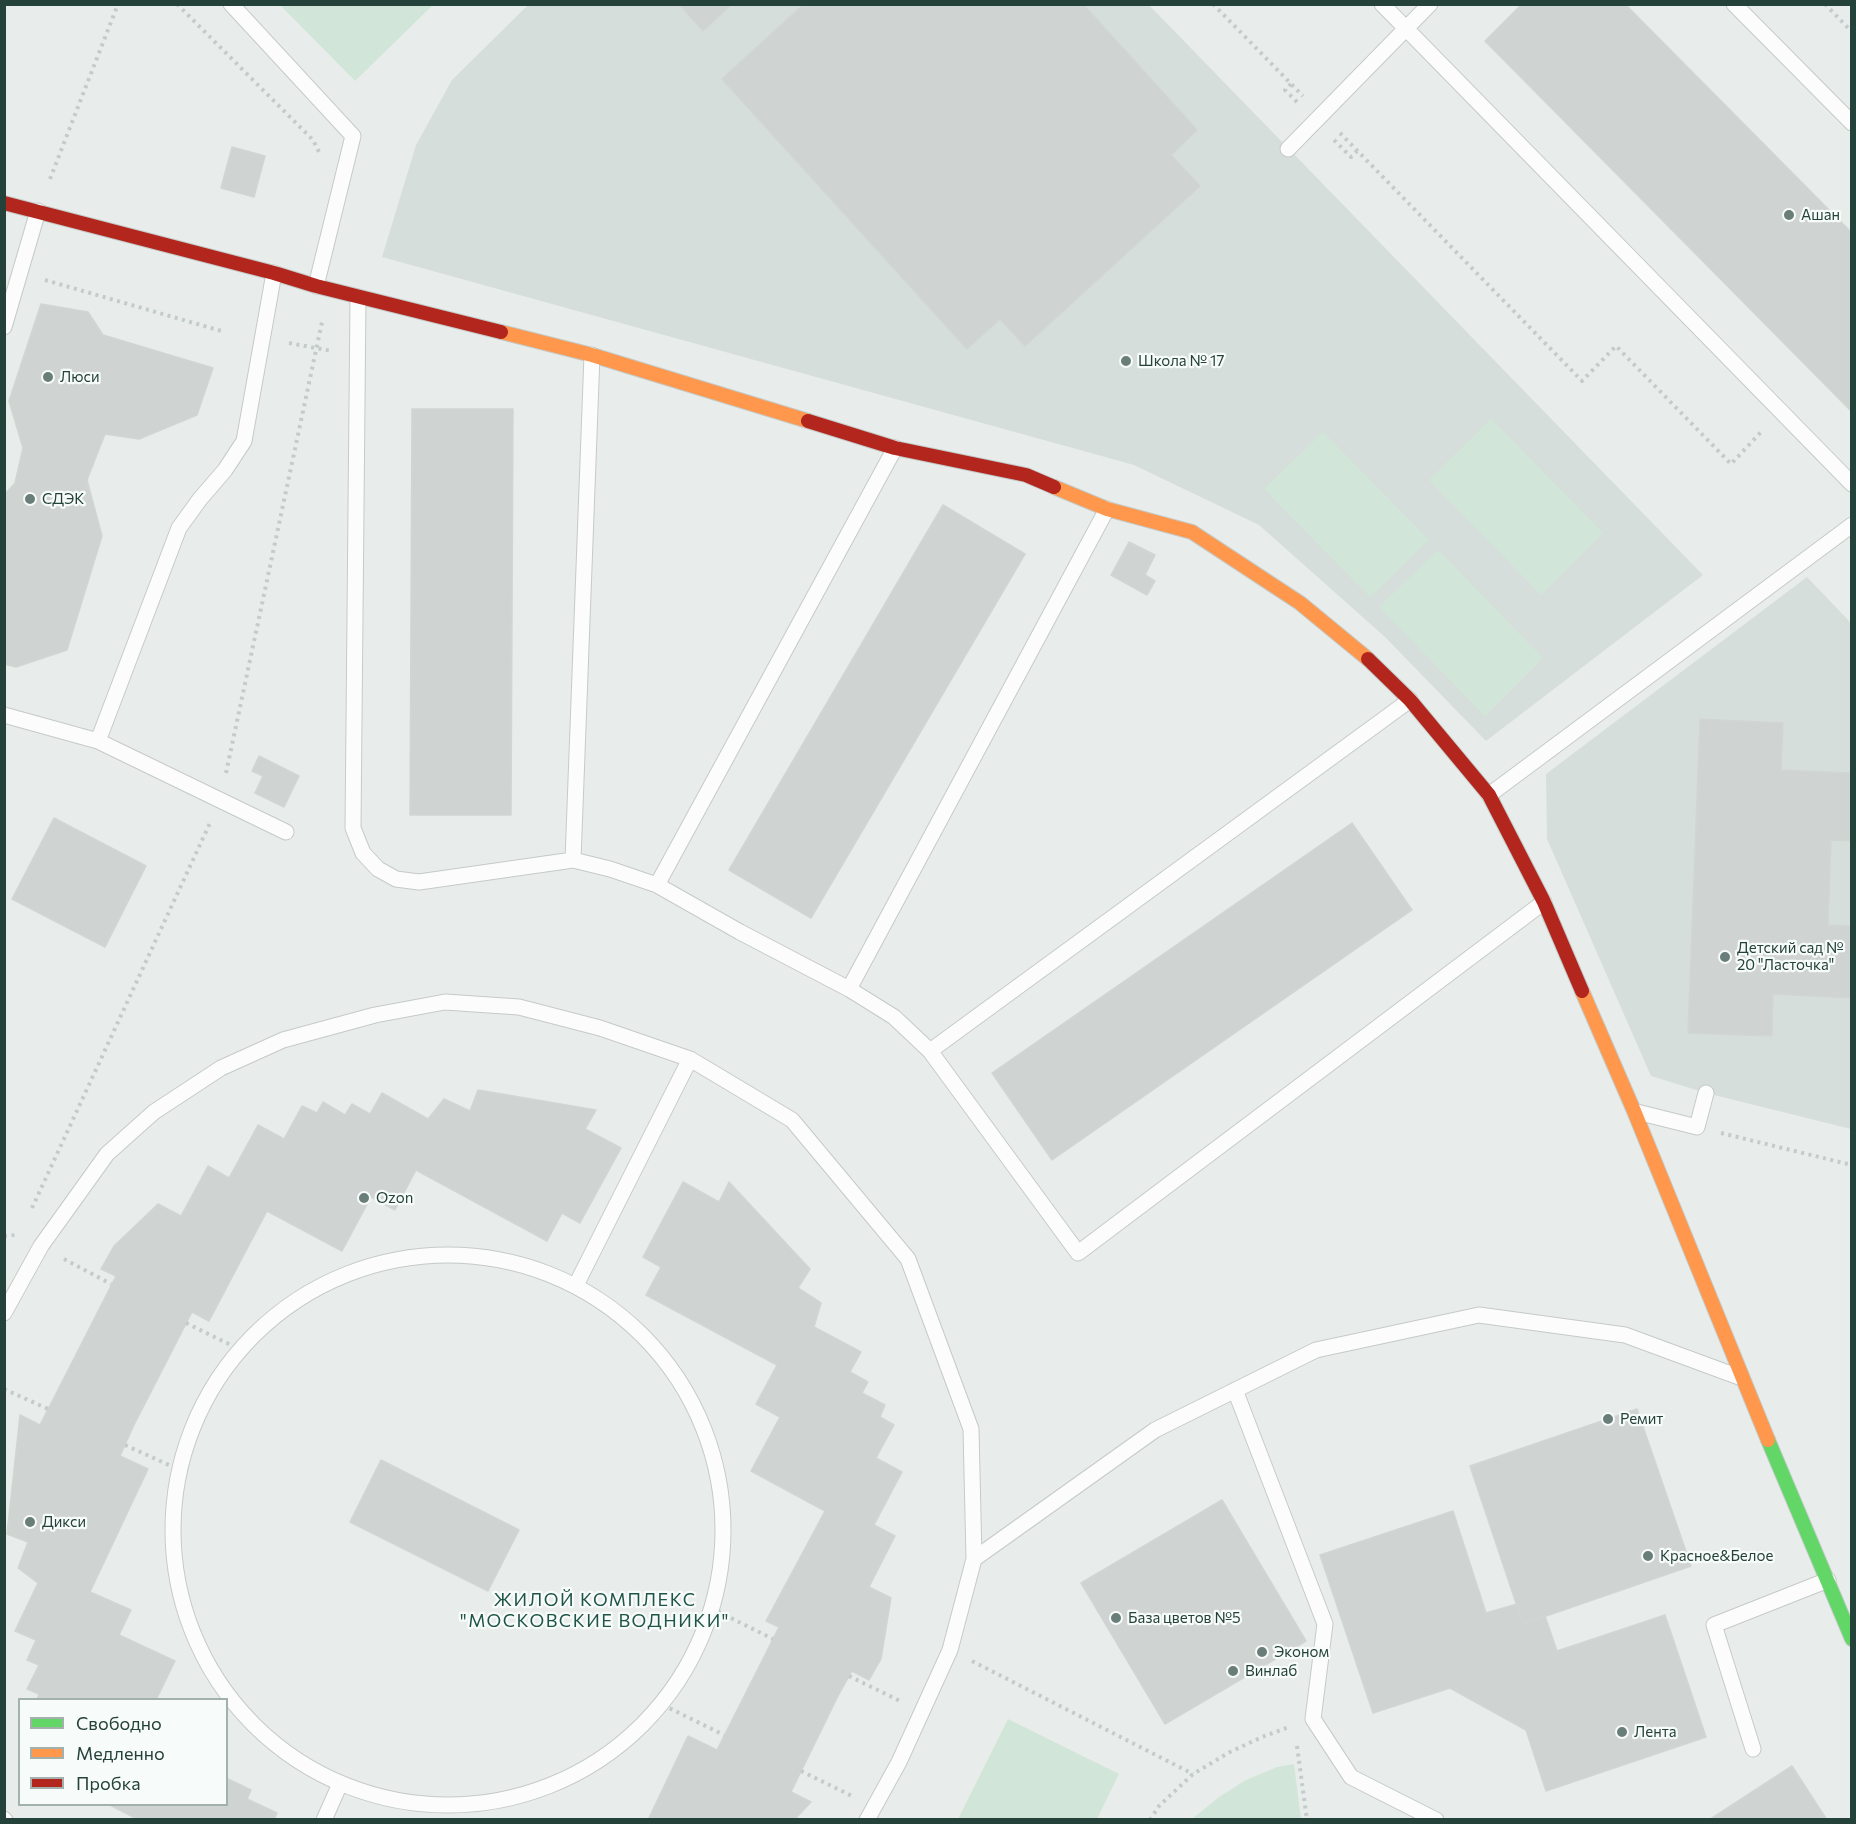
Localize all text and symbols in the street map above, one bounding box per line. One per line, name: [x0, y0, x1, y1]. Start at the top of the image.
place label: Ашан: [1801, 206, 1840, 224]
marker: Ашан: [1782, 208, 1796, 222]
place label: Школа № 17: [1138, 352, 1224, 370]
marker: Школа № 17: [1119, 354, 1133, 368]
place label: Люси: [60, 368, 100, 386]
marker: Люси: [41, 370, 55, 384]
place label: СДЭК: [42, 490, 84, 508]
marker: СДЭК: [23, 492, 37, 506]
place label: Детский сад № 20 "Ласточка": [1737, 939, 1844, 974]
marker: Детский сад № 20 "Ласточка": [1718, 950, 1732, 964]
place label: Ozon: [376, 1189, 413, 1207]
marker: Ozon: [357, 1191, 371, 1205]
place label: Ремит: [1620, 1410, 1663, 1428]
marker: Ремит: [1601, 1412, 1615, 1426]
place label: Дикси: [42, 1513, 86, 1531]
marker: Дикси: [23, 1515, 37, 1529]
place label: Красное&Белое: [1660, 1547, 1773, 1565]
marker: Красное&Белое: [1641, 1549, 1655, 1563]
district label: ЖИЛОЙ КОМПЛЕКС "МОСКОВСКИЕ ВОДНИКИ": [460, 1589, 730, 1632]
place label: База цветов №5: [1128, 1609, 1241, 1627]
marker: База цветов №5: [1109, 1611, 1123, 1625]
place label: Эконом: [1274, 1643, 1329, 1661]
marker: Эконом: [1255, 1645, 1269, 1659]
place label: Винлаб: [1245, 1662, 1297, 1680]
marker: Винлаб: [1226, 1664, 1240, 1678]
legend: [18, 1698, 228, 1806]
text: Свободно: [76, 1712, 162, 1734]
place label: Лента: [1634, 1723, 1677, 1741]
marker: Лента: [1615, 1725, 1629, 1739]
text: Медленно: [76, 1742, 165, 1764]
text: Пробка: [76, 1772, 141, 1794]

